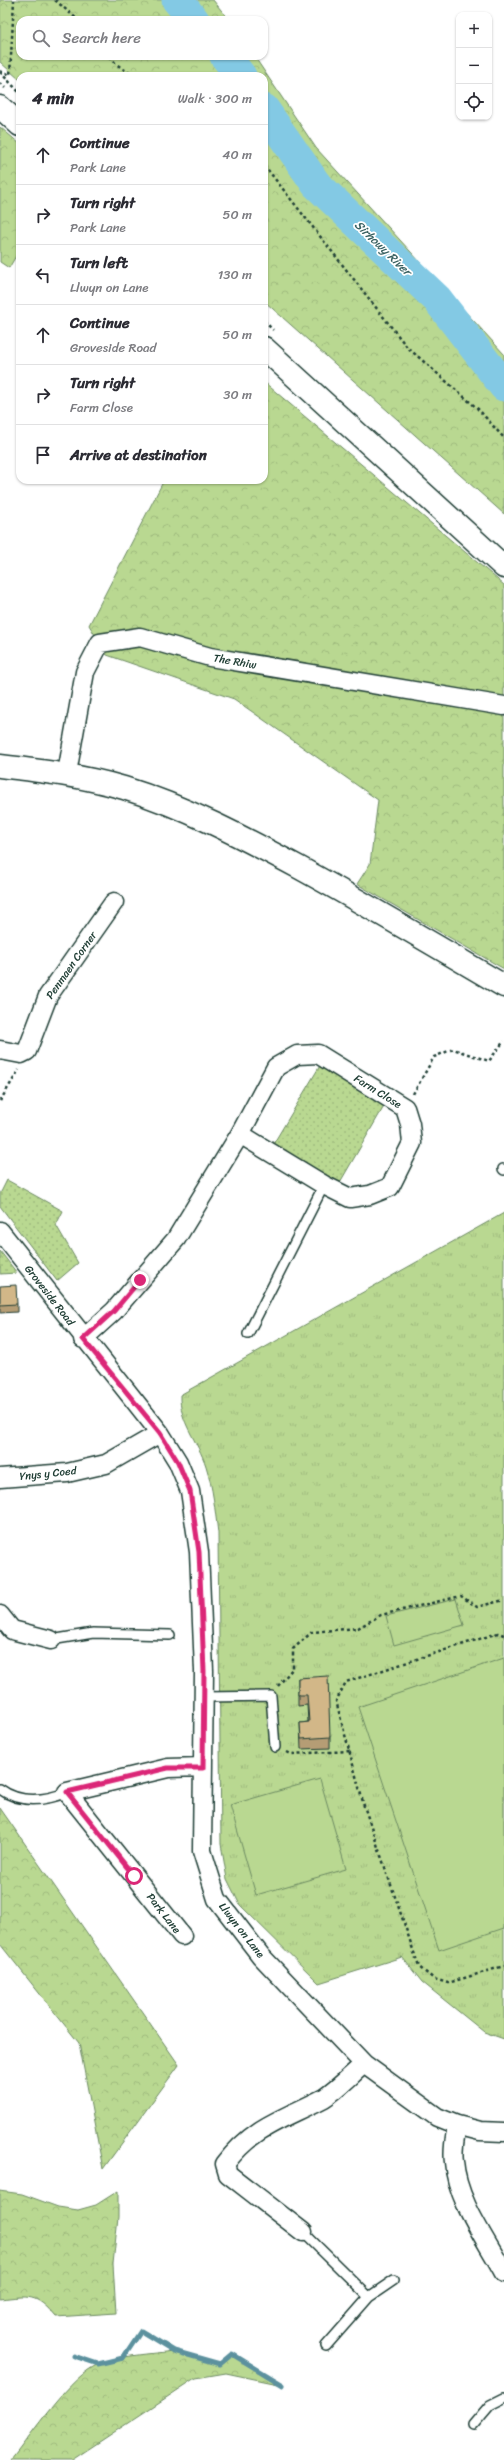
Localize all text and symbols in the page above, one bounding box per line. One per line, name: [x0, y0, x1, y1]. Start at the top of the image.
map controls: [456, 12, 492, 120]
button: +: [456, 12, 492, 48]
search box: [16, 16, 268, 60]
text: Search here: [62, 25, 141, 51]
icon: search: [30, 27, 52, 49]
button: −: [456, 48, 492, 84]
text: 4 min: [32, 83, 74, 113]
button: locate: [456, 84, 492, 120]
text: Walk · 300 m: [178, 87, 252, 110]
text: Continue: [70, 130, 130, 156]
text: 40 m: [222, 143, 252, 166]
icon: ahead: [32, 144, 54, 166]
text: Park Lane: [70, 156, 126, 179]
text: Turn right: [70, 190, 135, 216]
text: 50 m: [222, 203, 252, 226]
icon: right: [32, 204, 54, 226]
water label: Sirhowy River: [349, 215, 418, 283]
text: Park Lane: [70, 216, 126, 239]
text: Turn left: [70, 250, 128, 276]
text: 130 m: [218, 263, 252, 286]
icon: left: [32, 264, 54, 286]
text: Llwyn on Lane: [70, 276, 149, 299]
text: Continue: [70, 310, 130, 336]
text: 50 m: [222, 323, 252, 346]
icon: ahead: [32, 324, 54, 346]
text: Groveside Road: [70, 336, 156, 359]
text: Turn right: [70, 370, 135, 396]
text: 30 m: [223, 383, 252, 406]
icon: right: [32, 384, 54, 406]
text: Farm Close: [70, 396, 133, 419]
text: Arrive at destination: [70, 442, 207, 468]
icon: arrive: [32, 444, 54, 466]
street label: The Rhiw: [212, 648, 258, 675]
street label: Penmaen Corner: [41, 927, 102, 1003]
street label: Farm Close: [350, 1069, 406, 1114]
street label: Groveside Road: [20, 1261, 80, 1331]
route end: [131, 1271, 149, 1289]
street label: Ynys y Coed: [19, 1461, 79, 1486]
route start: [125, 1867, 143, 1885]
street label: Park Lane: [142, 1889, 186, 1938]
street label: Llwyn on Lane: [214, 1898, 270, 1963]

